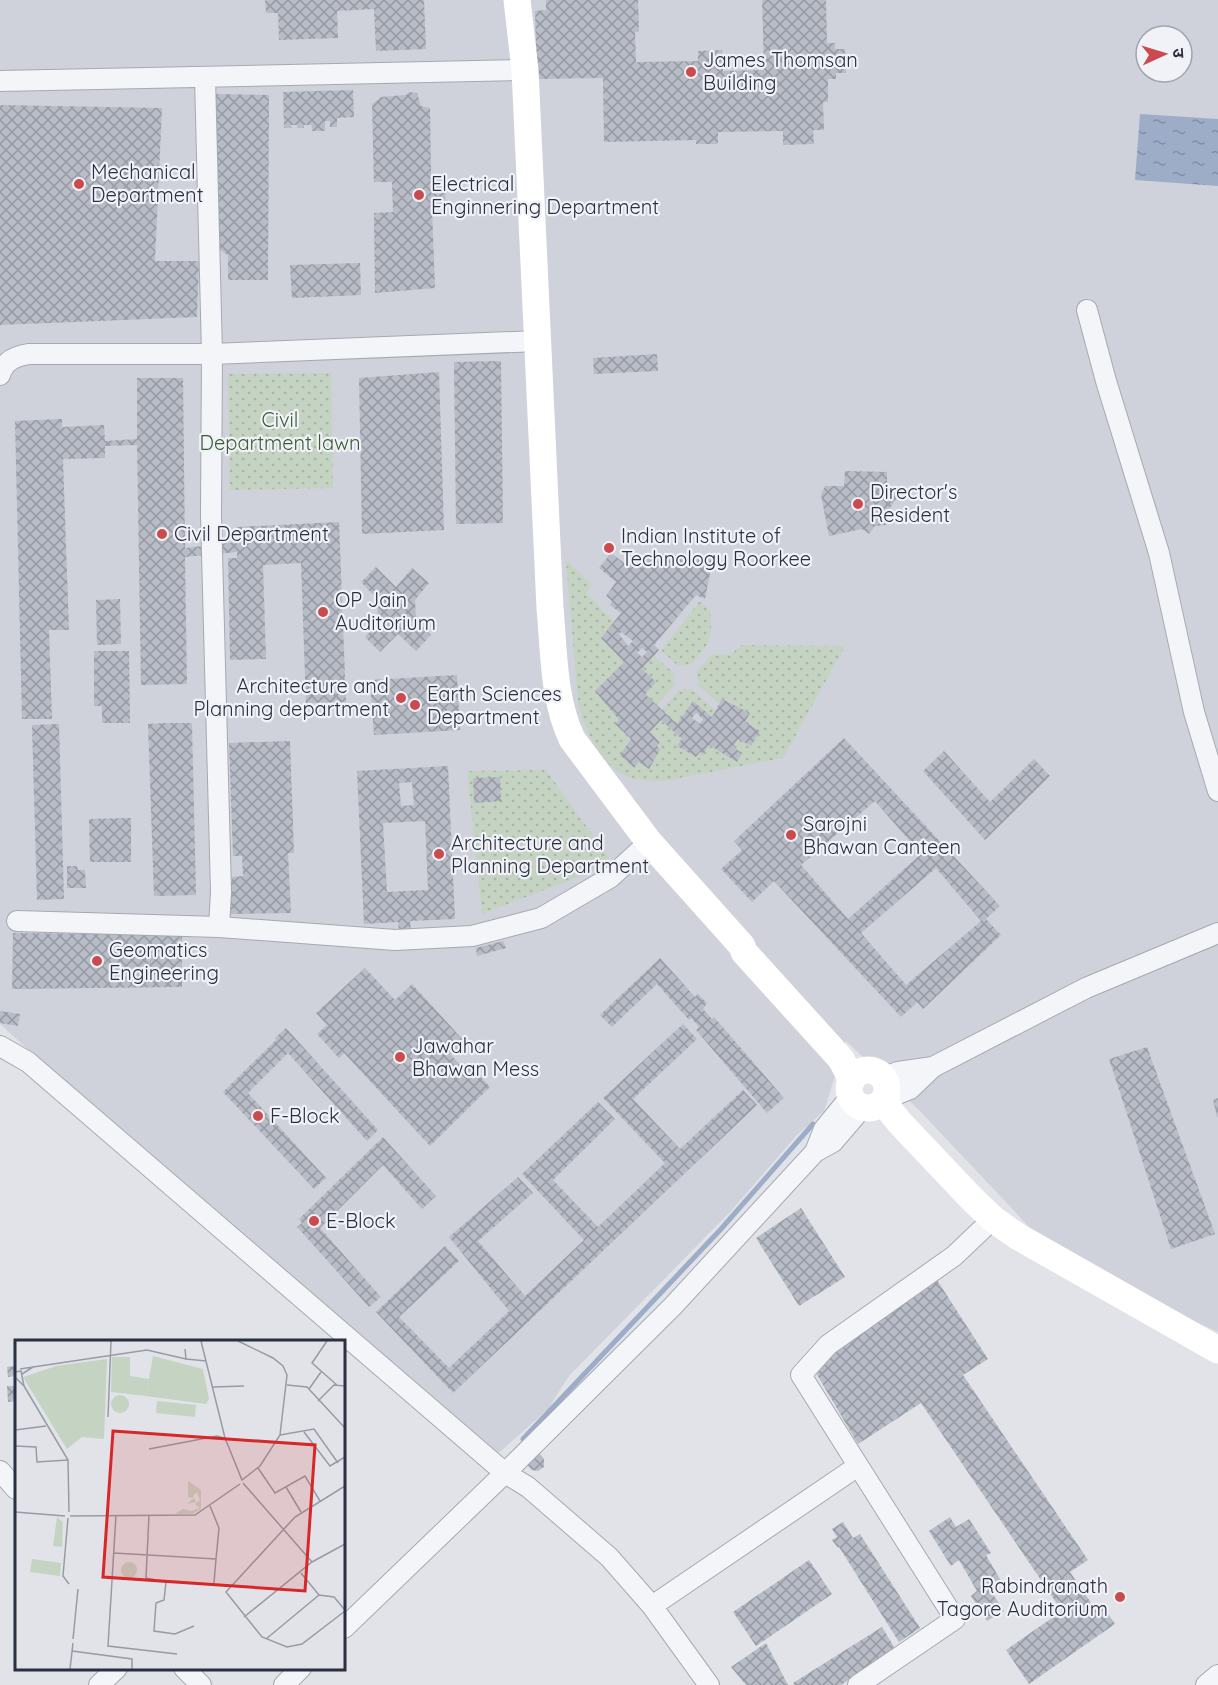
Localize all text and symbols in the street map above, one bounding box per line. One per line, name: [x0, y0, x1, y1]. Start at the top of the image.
north arrow: [1134, 24, 1194, 84]
place label: James Thomsan Building: [703, 47, 858, 95]
text: उ: [1169, 48, 1189, 59]
marker: James Thomsan Building: [684, 65, 698, 79]
place label: Mechanical Department: [91, 159, 204, 207]
place label: Electrical Enginnering Department: [431, 171, 659, 219]
marker: Mechanical Department: [72, 177, 86, 191]
marker: Electrical Enginnering Department: [412, 188, 426, 202]
park label: Civil Department lawn: [199, 407, 361, 455]
place label: Director's Resident: [870, 479, 957, 527]
marker: Director's Resident: [851, 497, 865, 511]
place label: Civil Department: [174, 521, 329, 546]
place label: Indian Institute of Technology Roorkee: [621, 523, 811, 571]
marker: Civil Department: [155, 527, 169, 541]
marker: Indian Institute of Technology Roorkee: [602, 541, 616, 555]
place label: OP Jain Auditorium: [335, 587, 436, 635]
marker: OP Jain Auditorium: [316, 605, 330, 619]
place label: Architecture and Planning department: [193, 673, 389, 721]
place label: Earth Sciences Department: [427, 681, 562, 729]
marker: Architecture and Planning department: [394, 691, 408, 705]
marker: Earth Sciences Department: [408, 698, 422, 712]
place label: Sarojni Bhawan Canteen: [803, 811, 961, 859]
marker: Sarojni Bhawan Canteen: [784, 828, 798, 842]
place label: Architecture and Planning Department: [451, 830, 649, 878]
marker: Architecture and Planning Department: [432, 847, 446, 861]
place label: Geomatics Engineering: [109, 937, 219, 985]
marker: Geomatics Engineering: [90, 954, 104, 968]
place label: Jawahar Bhawan Mess: [412, 1033, 539, 1081]
marker: Jawahar Bhawan Mess: [393, 1050, 407, 1064]
place label: F-Block: [270, 1103, 340, 1128]
marker: F-Block: [251, 1109, 265, 1123]
place label: E-Block: [326, 1208, 396, 1233]
marker: E-Block: [307, 1214, 321, 1228]
inset map: [15, 1340, 345, 1670]
place label: Rabindranath Tagore Auditorium: [937, 1573, 1108, 1621]
marker: Rabindranath Tagore Auditorium: [1113, 1590, 1127, 1604]

